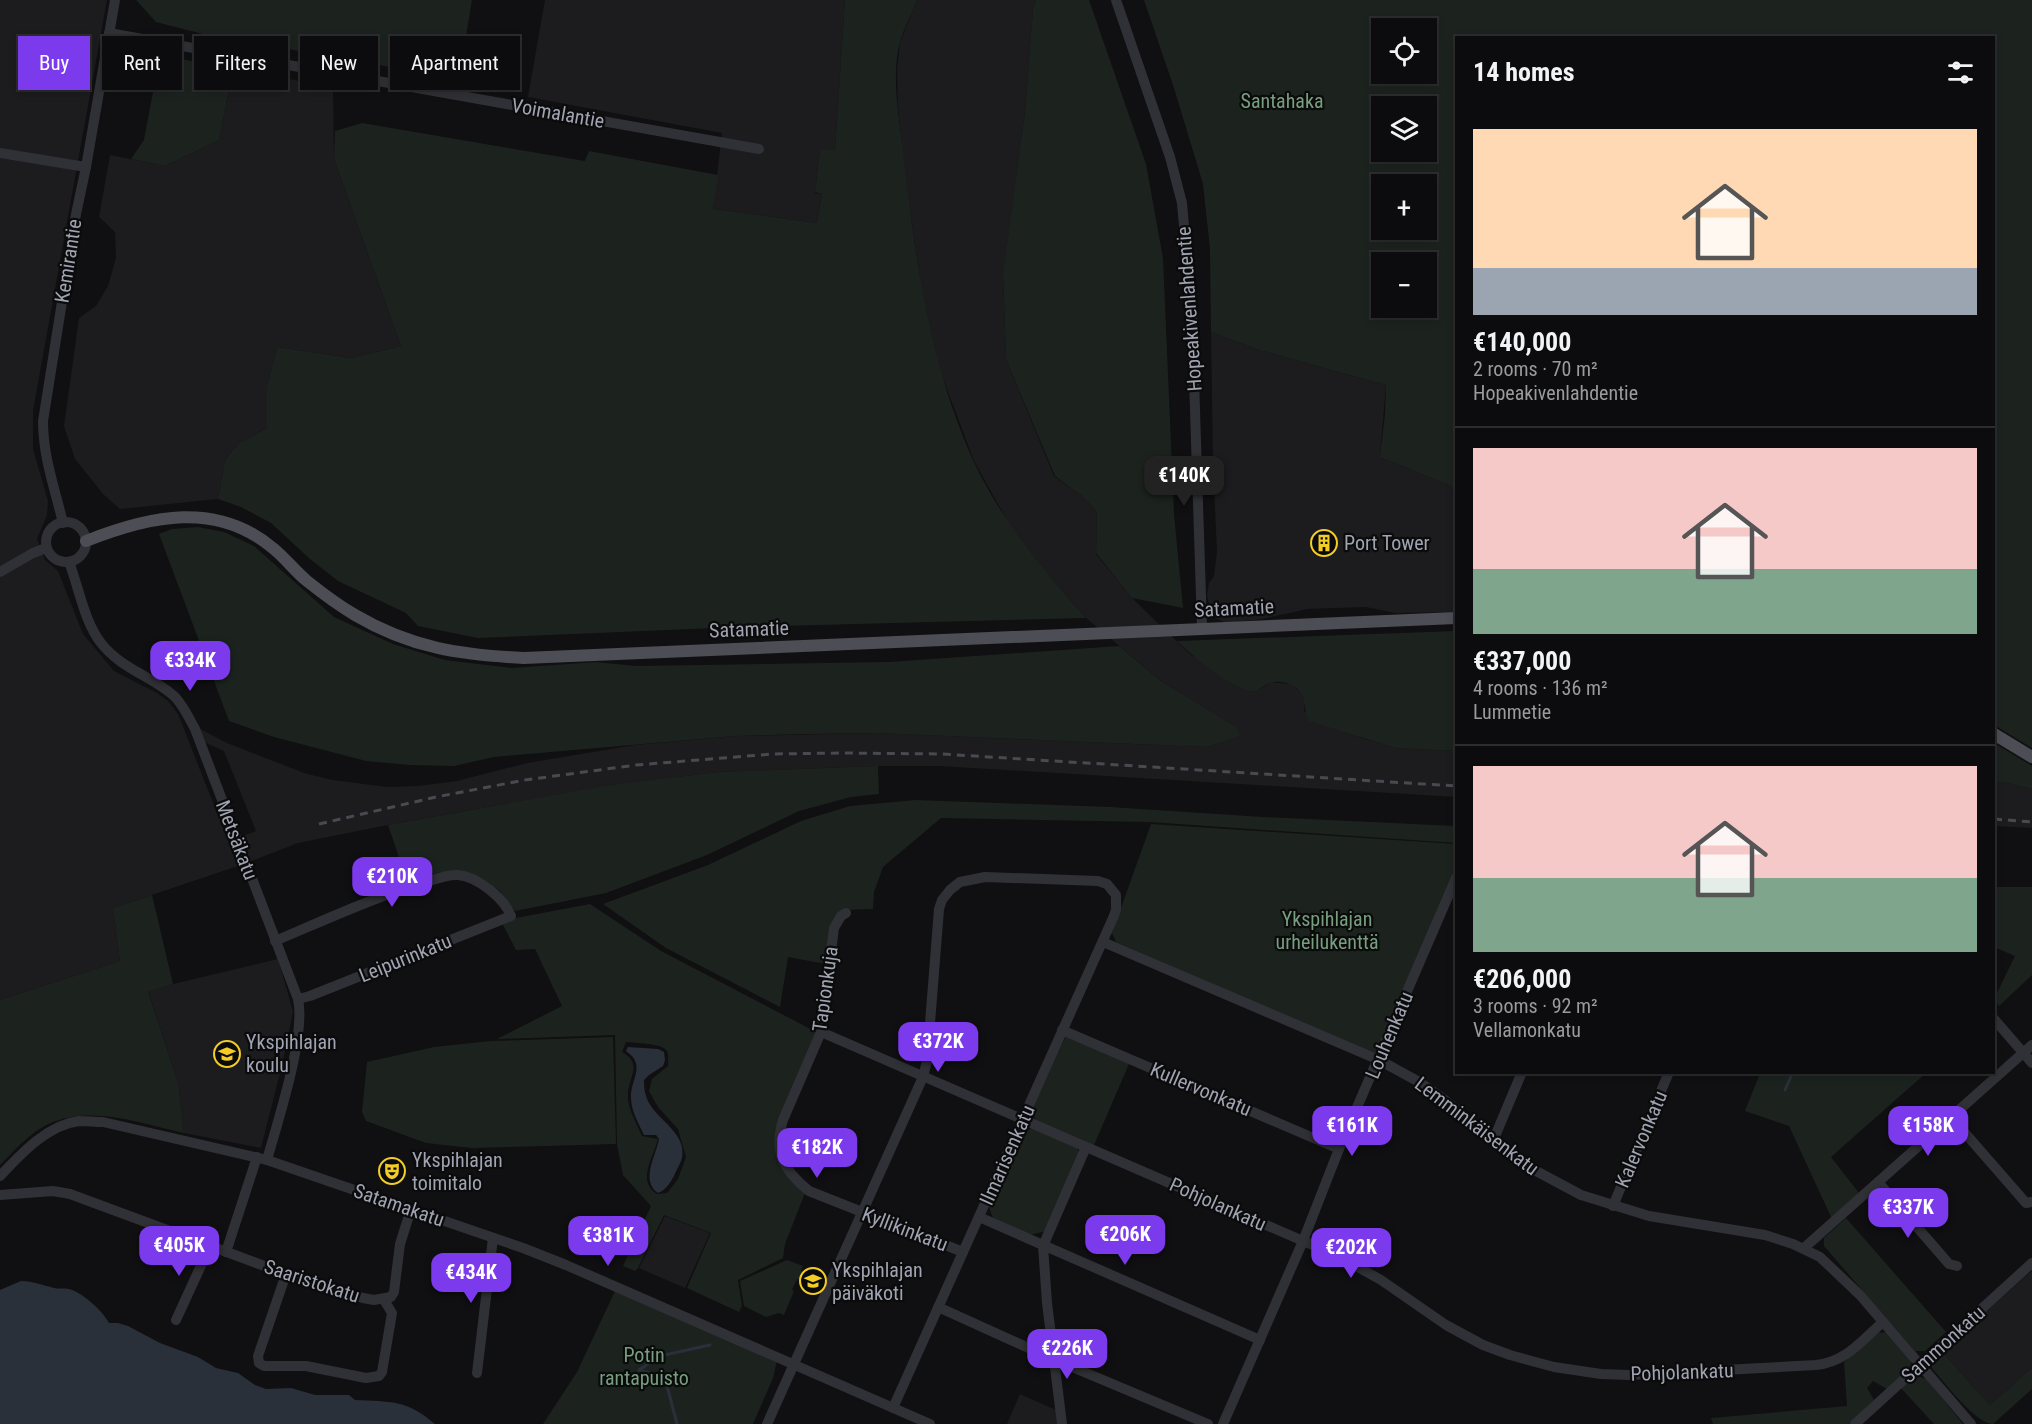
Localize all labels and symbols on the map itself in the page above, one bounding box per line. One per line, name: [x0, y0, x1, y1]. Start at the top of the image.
park label: Santahaka: [1241, 89, 1323, 113]
street label: Voimalantie: [510, 93, 606, 133]
street label: Kemirantie: [50, 217, 86, 305]
street label: Hopeakivenlahdentie: [1171, 226, 1207, 392]
pin: €140K: [1142, 456, 1226, 507]
building icon: Port Tower: [1309, 528, 1339, 558]
place label: Port Tower: [1344, 531, 1430, 555]
street label: Satamatie: [1193, 594, 1275, 622]
street label: Satamatie: [709, 616, 789, 642]
pin: €334K: [148, 641, 232, 692]
street label: Metsäkatu: [211, 797, 263, 883]
pin: €210K: [350, 857, 434, 908]
park label: Ykspihlajan urheilukenttä: [1276, 907, 1378, 954]
street label: Leipurinkatu: [355, 929, 455, 987]
street label: Tapionkuja: [807, 945, 843, 1033]
street label: Louhenkatu: [1360, 988, 1418, 1082]
pin: €372K: [896, 1022, 980, 1073]
place label: Ykspihlajan koulu: [246, 1030, 337, 1077]
school or university icon: Ykspihlajan koulu: [212, 1039, 242, 1069]
street label: Kullervonkatu: [1147, 1057, 1255, 1121]
street label: Lemminkäisenkatu: [1410, 1072, 1544, 1180]
street label: Kalervonkatu: [1610, 1087, 1672, 1191]
street label: Ilmarisenkatu: [974, 1101, 1040, 1209]
pin: €161K: [1310, 1106, 1394, 1157]
pin: €158K: [1886, 1106, 1970, 1157]
pin: €182K: [775, 1128, 859, 1179]
place label: Ykspihlajan toimitalo: [412, 1148, 503, 1195]
theatre icon: Ykspihlajan toimitalo: [377, 1156, 407, 1186]
street label: Pohjolankatu: [1166, 1172, 1270, 1236]
street label: Satamakatu: [351, 1178, 447, 1232]
pin: €337K: [1866, 1188, 1950, 1239]
street label: Kyllikinkatu: [859, 1202, 951, 1256]
pin: €206K: [1083, 1215, 1167, 1266]
pin: €381K: [566, 1216, 650, 1267]
pin: €405K: [137, 1226, 221, 1277]
pin: €202K: [1309, 1228, 1393, 1279]
pin: €434K: [429, 1253, 513, 1304]
street label: Saaristokatu: [261, 1254, 363, 1308]
place label: Ykspihlajan päiväkoti: [832, 1258, 923, 1305]
school or university icon: Ykspihlajan päiväkoti: [798, 1266, 828, 1296]
street label: Sammonkatu: [1896, 1300, 1990, 1388]
pin: €226K: [1025, 1329, 1109, 1380]
park label: Potin rantapuisto: [599, 1343, 689, 1390]
street label: Pohjolankatu: [1630, 1358, 1734, 1386]

